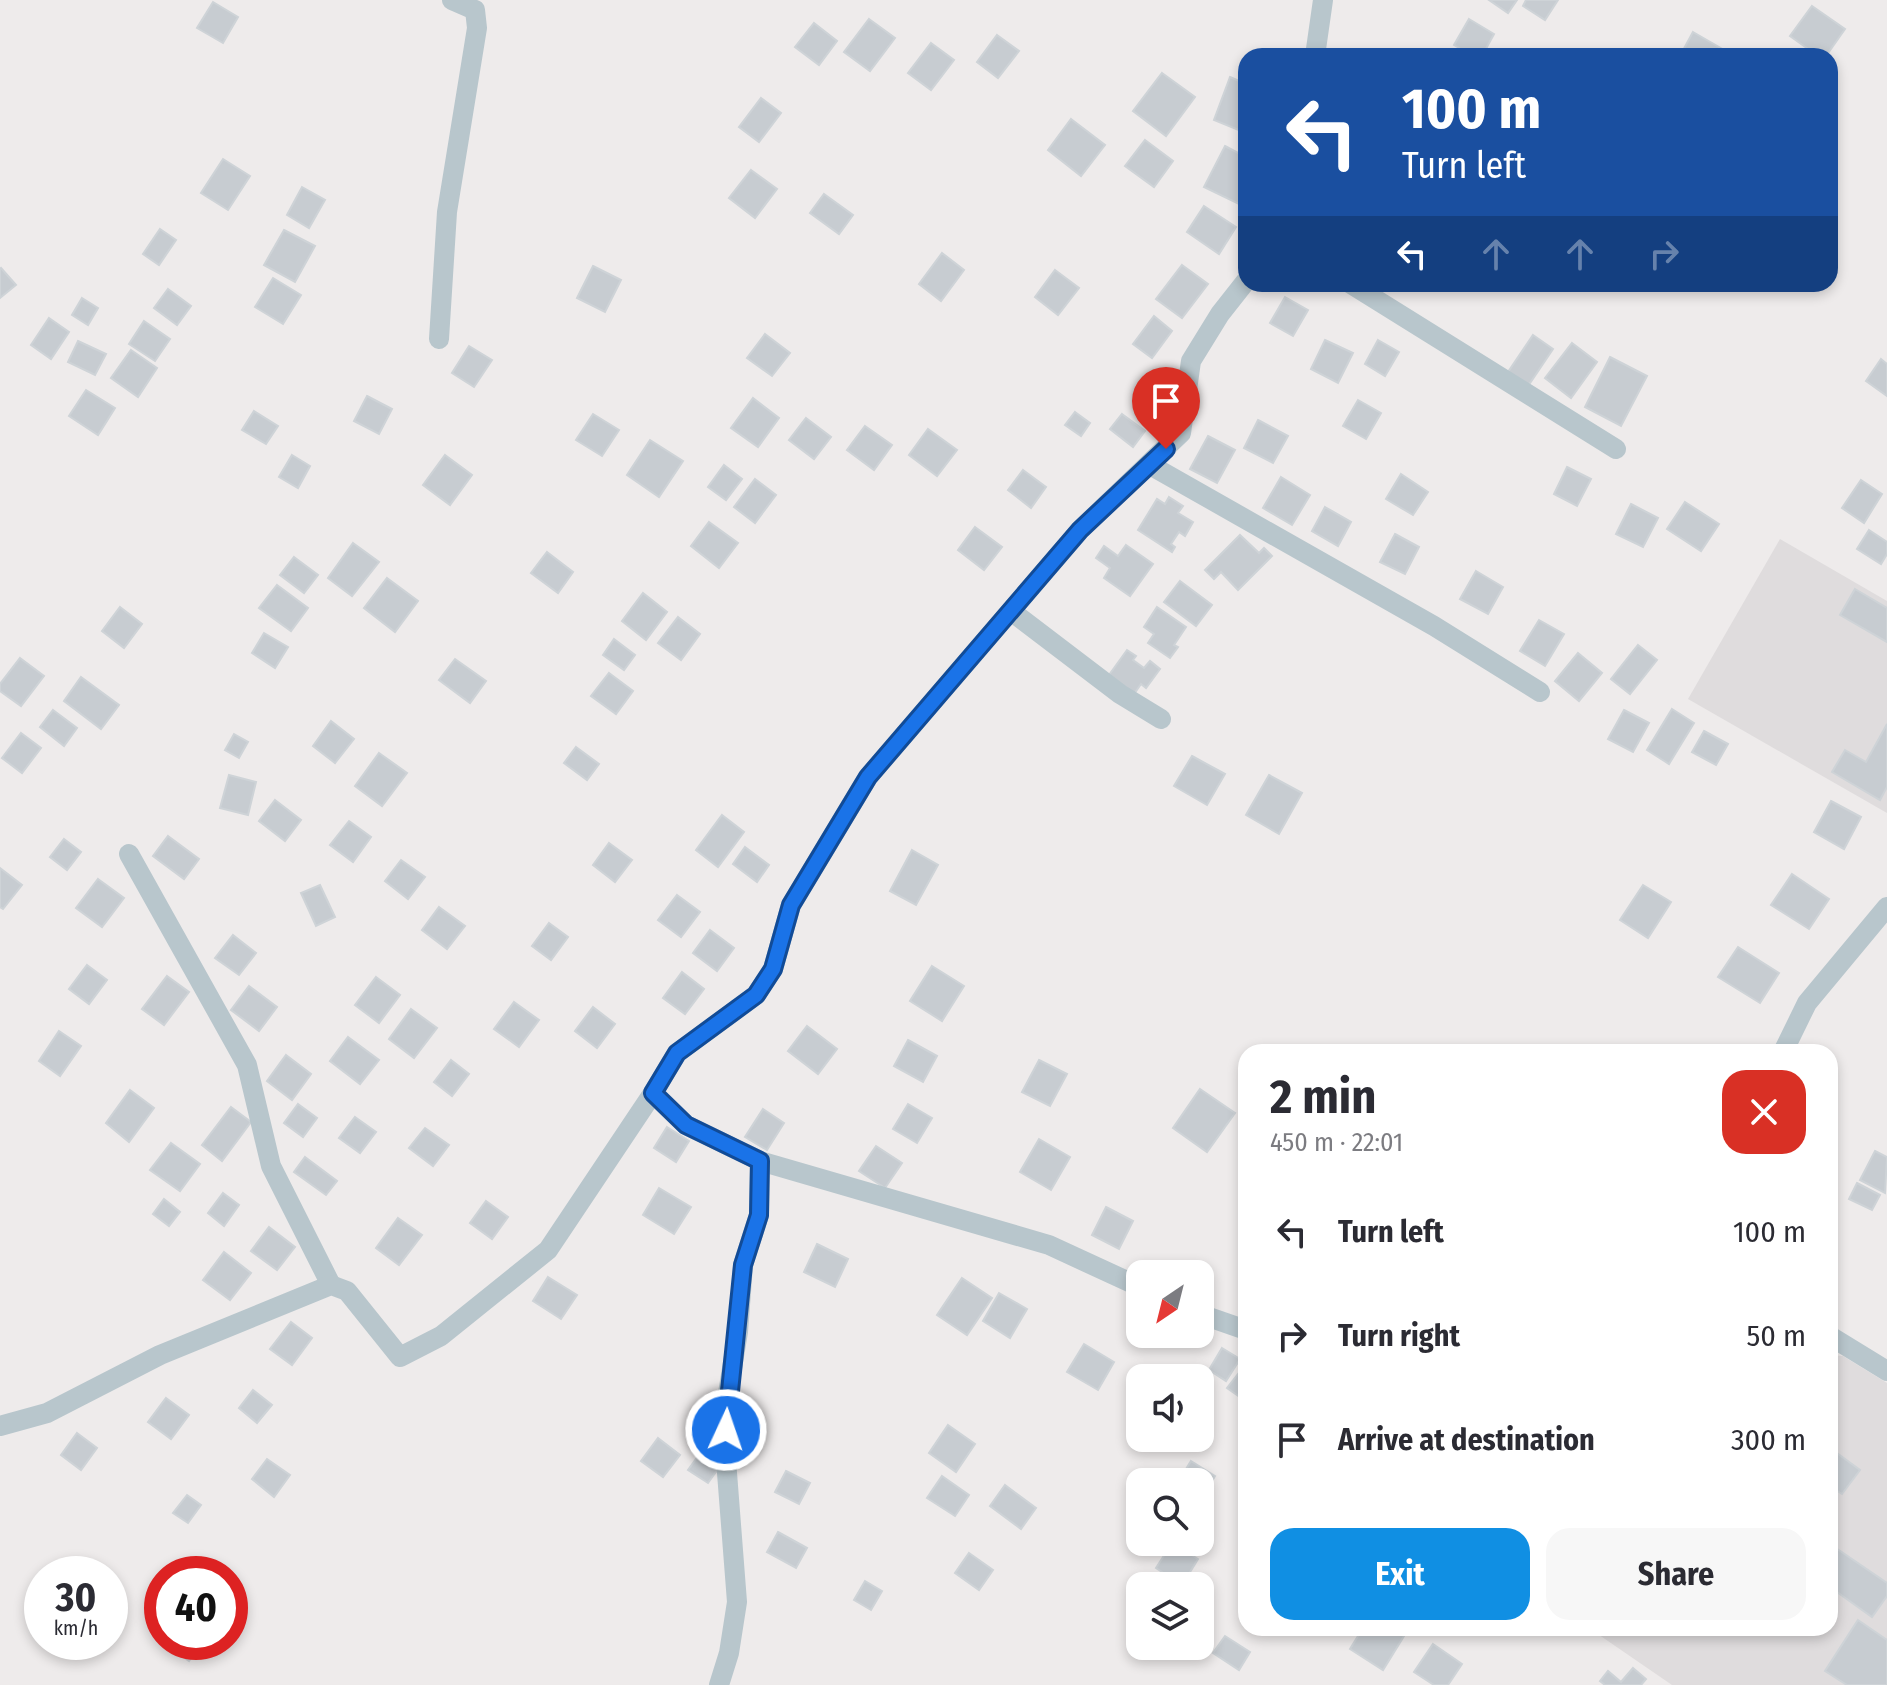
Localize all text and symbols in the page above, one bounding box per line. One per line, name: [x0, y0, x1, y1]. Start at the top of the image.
text: 100 m: [1402, 76, 1541, 143]
icon: left: [1270, 80, 1374, 184]
text: Turn left: [1402, 144, 1526, 188]
icon: left: [1390, 232, 1434, 276]
icon: ahead: [1474, 232, 1518, 276]
icon: ahead: [1558, 232, 1602, 276]
icon: right: [1642, 232, 1686, 276]
pin: [1132, 367, 1200, 449]
icon: arrive: [1144, 379, 1188, 423]
text: 2 min: [1270, 1068, 1376, 1126]
button: close: [1722, 1070, 1806, 1154]
text: 450 m · 22:01: [1270, 1127, 1403, 1158]
icon: left: [1270, 1210, 1314, 1254]
text: Turn left: [1338, 1214, 1444, 1250]
text: 100 m: [1733, 1214, 1806, 1250]
north arrow: [1126, 1260, 1214, 1348]
map controls: [1126, 1260, 1214, 1660]
icon: right: [1270, 1314, 1314, 1358]
text: Turn right: [1338, 1318, 1460, 1354]
text: 50 m: [1746, 1318, 1806, 1354]
button: sound: [1126, 1364, 1214, 1452]
position arrow: [684, 1388, 768, 1472]
icon: arrive: [1270, 1418, 1314, 1462]
text: Arrive at destination: [1338, 1422, 1595, 1458]
text: 300 m: [1731, 1422, 1806, 1458]
button: search: [1126, 1468, 1214, 1556]
button: Exit: [1270, 1528, 1530, 1620]
button: Share: [1546, 1528, 1806, 1620]
speed limit sign: 40: [144, 1556, 248, 1660]
button: layers: [1126, 1572, 1214, 1660]
text: 30: [56, 1574, 96, 1622]
text: km/h: [54, 1616, 98, 1640]

